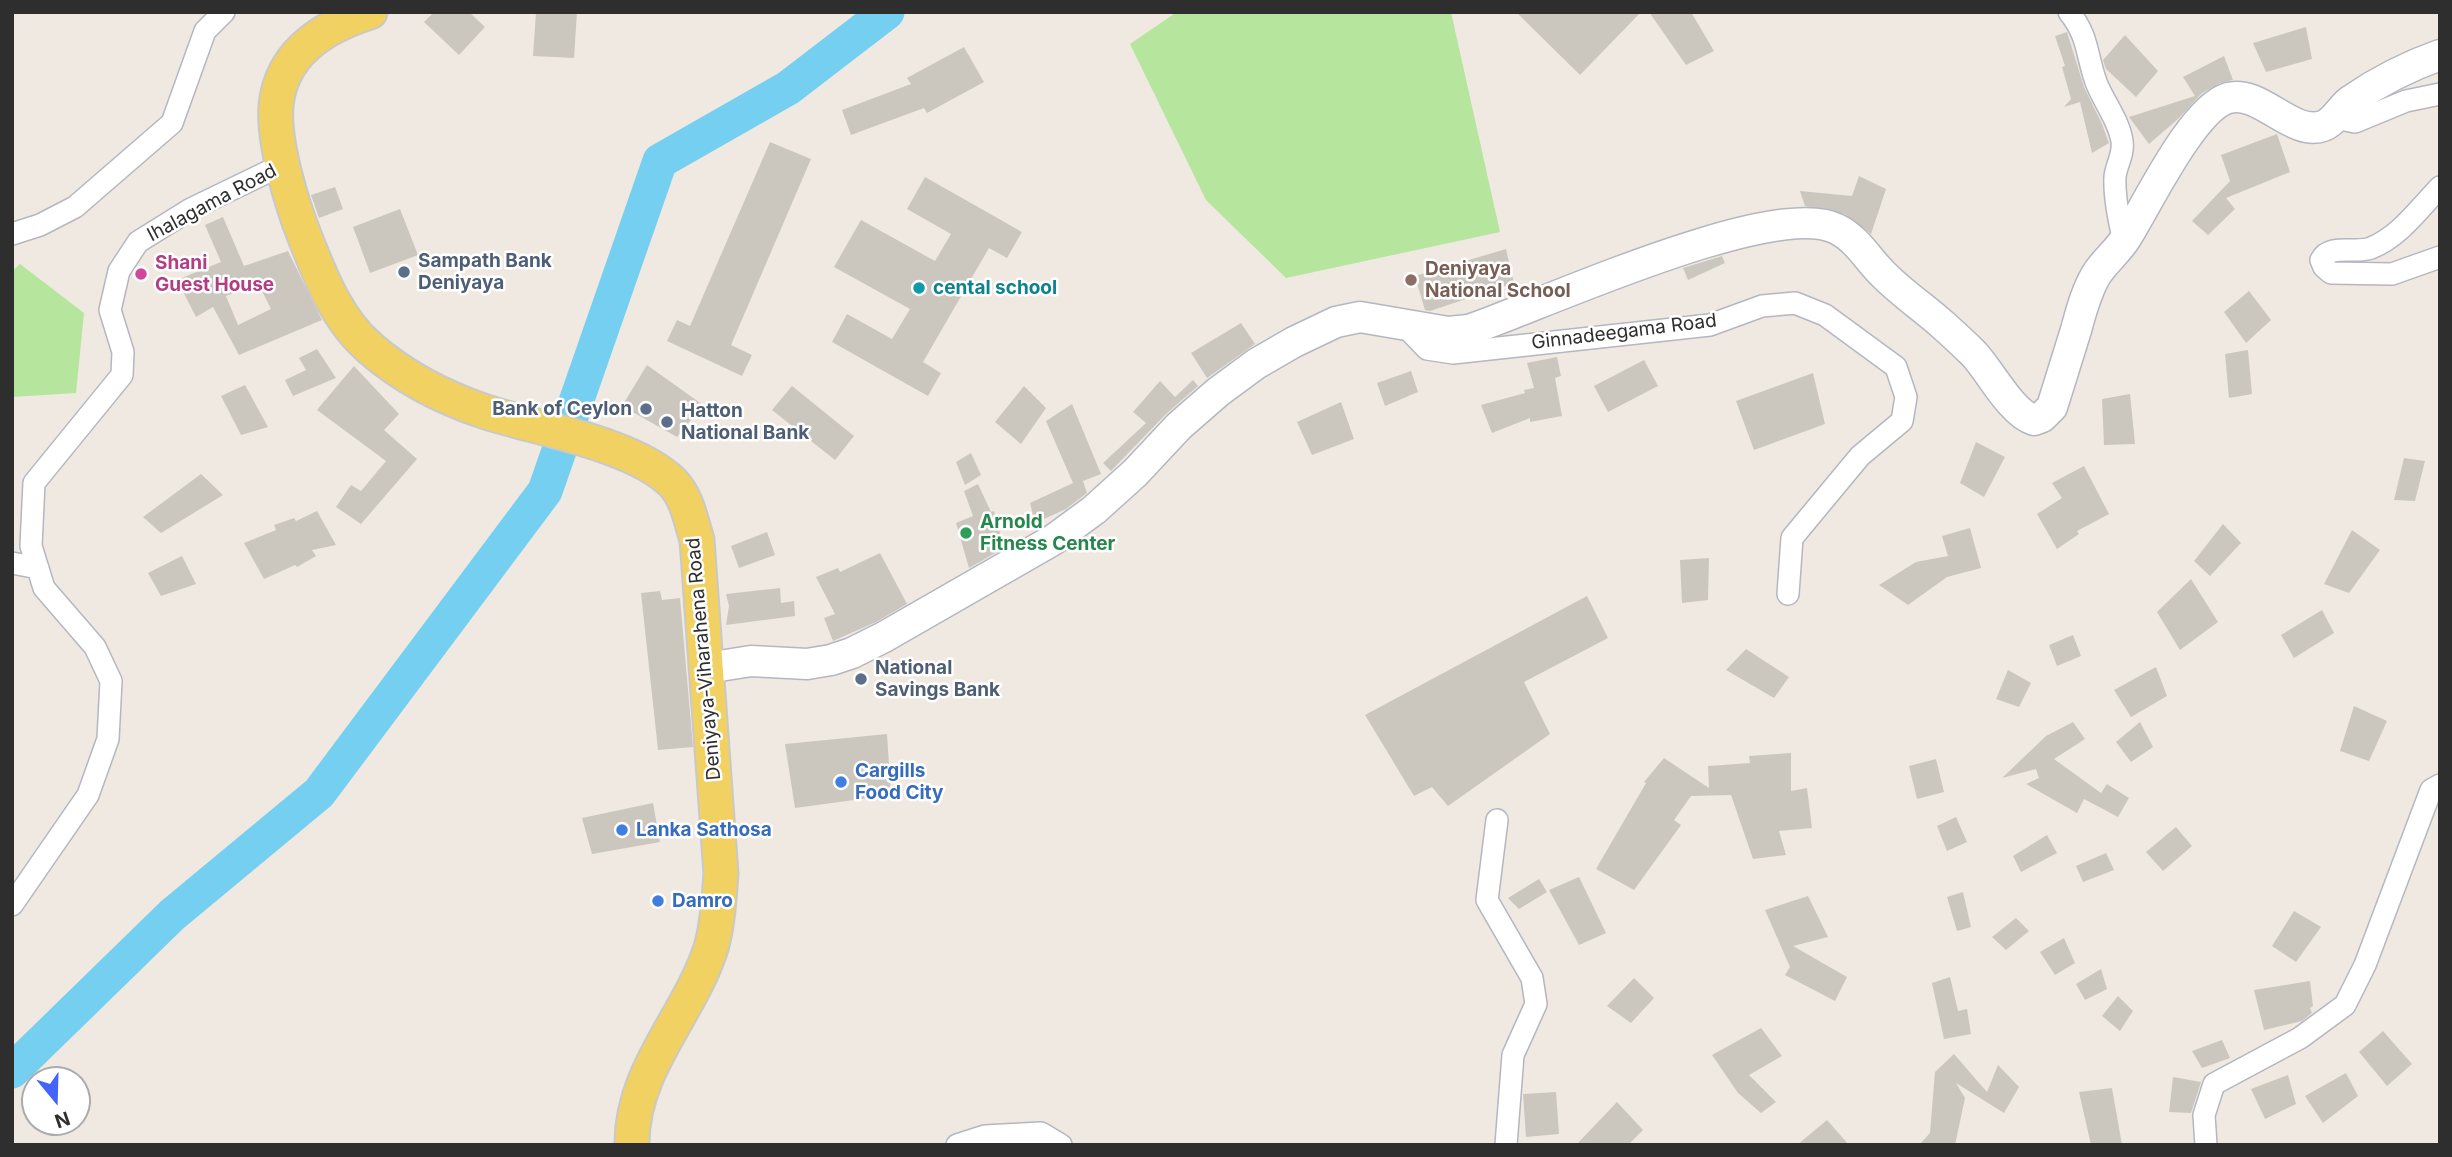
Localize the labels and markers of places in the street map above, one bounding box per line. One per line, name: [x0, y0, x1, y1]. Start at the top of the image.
place label: Sampath Bank Deniyaya: [418, 250, 552, 294]
place label: Shani Guest House: [155, 252, 274, 296]
place label: Deniyaya National School: [1425, 258, 1571, 302]
marker: Sampath Bank Deniyaya: [396, 264, 412, 280]
marker: Shani Guest House: [133, 266, 149, 282]
marker: Deniyaya National School: [1403, 272, 1419, 288]
place label: cental school: [933, 277, 1057, 299]
marker: cental school: [911, 280, 927, 296]
place label: Bank of Ceylon: [492, 398, 632, 420]
place label: Hatton National Bank: [681, 400, 809, 444]
marker: Bank of Ceylon: [638, 401, 654, 417]
marker: Hatton National Bank: [659, 414, 675, 430]
place label: Arnold Fitness Center: [980, 511, 1115, 555]
marker: Arnold Fitness Center: [958, 525, 974, 541]
place label: National Savings Bank: [875, 657, 1000, 701]
marker: National Savings Bank: [853, 671, 869, 687]
place label: Cargills Food City: [855, 760, 943, 804]
marker: Cargills Food City: [833, 774, 849, 790]
place label: Lanka Sathosa: [636, 819, 772, 841]
marker: Lanka Sathosa: [614, 822, 630, 838]
place label: Damro: [672, 890, 733, 912]
marker: Damro: [650, 893, 666, 909]

